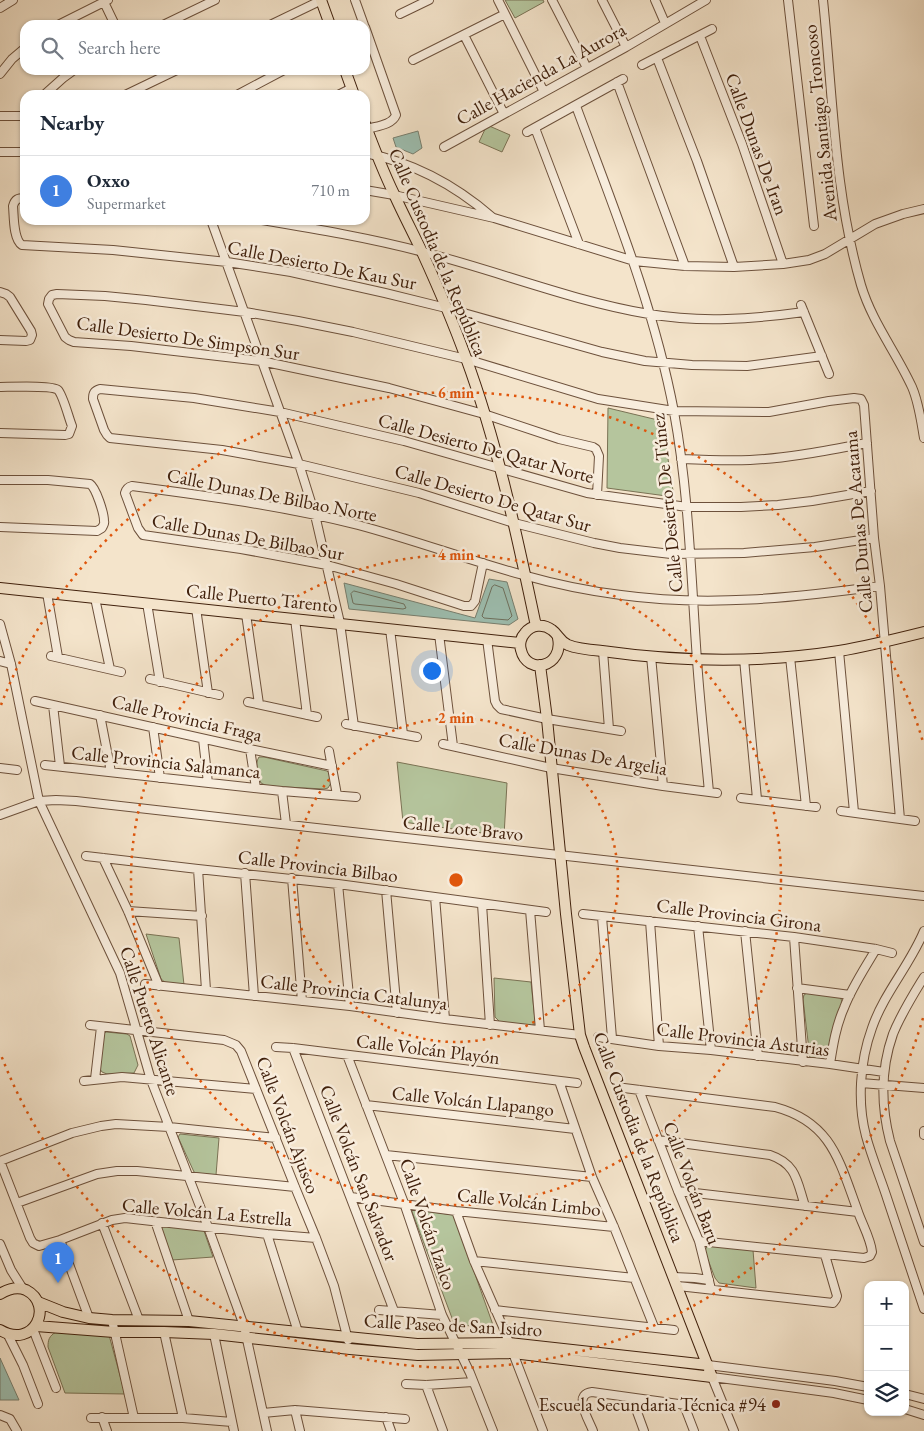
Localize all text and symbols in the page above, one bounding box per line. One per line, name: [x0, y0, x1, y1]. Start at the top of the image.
street label: Calle Hacienda La Aurora: [452, 17, 631, 131]
search box: [20, 20, 370, 75]
street label: Avenida Santiago Troncoso: [797, 23, 843, 224]
icon: search: [38, 34, 66, 62]
text: Search here: [78, 35, 160, 60]
street label: Calle Dunas De Iran: [720, 70, 794, 218]
text: Nearby: [40, 109, 104, 136]
street label: Calle Custodia de la República: [383, 144, 493, 360]
text: Oxxo: [87, 168, 130, 193]
text: 1: [52, 180, 60, 201]
text: 710 m: [311, 180, 350, 201]
text: Supermarket: [87, 193, 166, 214]
street label: Calle Desierto De Kau Sur: [225, 234, 419, 296]
street label: Calle Desierto De Simpson Sur: [75, 310, 302, 366]
text: 6 min: [438, 383, 475, 402]
street label: Calle Desierto De Qatar Norte: [375, 407, 597, 489]
street label: Calle Desierto De Túnez: [645, 411, 689, 594]
street label: Calle Dunas De Acatama: [838, 429, 878, 614]
street label: Calle Desierto De Qatar Sur: [392, 458, 595, 538]
street label: Calle Dunas De Bilbao Norte: [165, 462, 379, 528]
street label: Calle Dunas De Bilbao Sur: [150, 508, 347, 566]
text: 4 min: [438, 545, 475, 564]
street label: Calle Puerto Tarento: [185, 578, 339, 618]
your location: [419, 658, 445, 684]
street label: Calle Provincia Fraga: [109, 689, 265, 748]
text: 2 min: [438, 708, 475, 727]
street label: Calle Dunas De Argelia: [497, 727, 670, 781]
street label: Calle Provincia Salamanca: [70, 740, 262, 784]
street label: Calle Lote Bravo: [402, 809, 524, 847]
street label: Calle Provincia Bilbao: [237, 844, 399, 888]
centre of rings: [447, 871, 465, 889]
street label: Calle Provincia Girona: [655, 892, 823, 938]
street label: Calle Puerto Alicante: [114, 943, 186, 1099]
street label: Calle Provincia Catalunya: [259, 968, 449, 1016]
street label: Calle Provincia Asturias: [655, 1016, 831, 1062]
street label: Calle Volcán Playón: [355, 1028, 501, 1070]
street label: Calle Custodia de la República: [587, 1028, 691, 1246]
street label: Calle Volcán Ajusco: [250, 1053, 326, 1197]
street label: Calle Volcán Llapango: [391, 1080, 555, 1122]
street label: Calle Volcán San Salvador: [314, 1081, 404, 1265]
street label: Calle Volcán Baru: [657, 1118, 727, 1248]
street label: Calle Volcán Izalco: [394, 1155, 462, 1293]
street label: Calle Volcán Limbo: [456, 1182, 602, 1222]
street label: Calle Volcán La Estrella: [121, 1192, 293, 1232]
pin: 1: [42, 1242, 74, 1283]
map controls: [864, 1281, 909, 1416]
button: +: [864, 1281, 909, 1326]
street label: Calle Paseo de San Isidro: [363, 1308, 543, 1342]
button: −: [864, 1326, 909, 1371]
button: layers: [864, 1371, 909, 1416]
place label: Escuela Secundaria Técnica #94: [539, 1392, 767, 1417]
marker: Escuela Secundaria Técnica #94: [770, 1398, 782, 1410]

